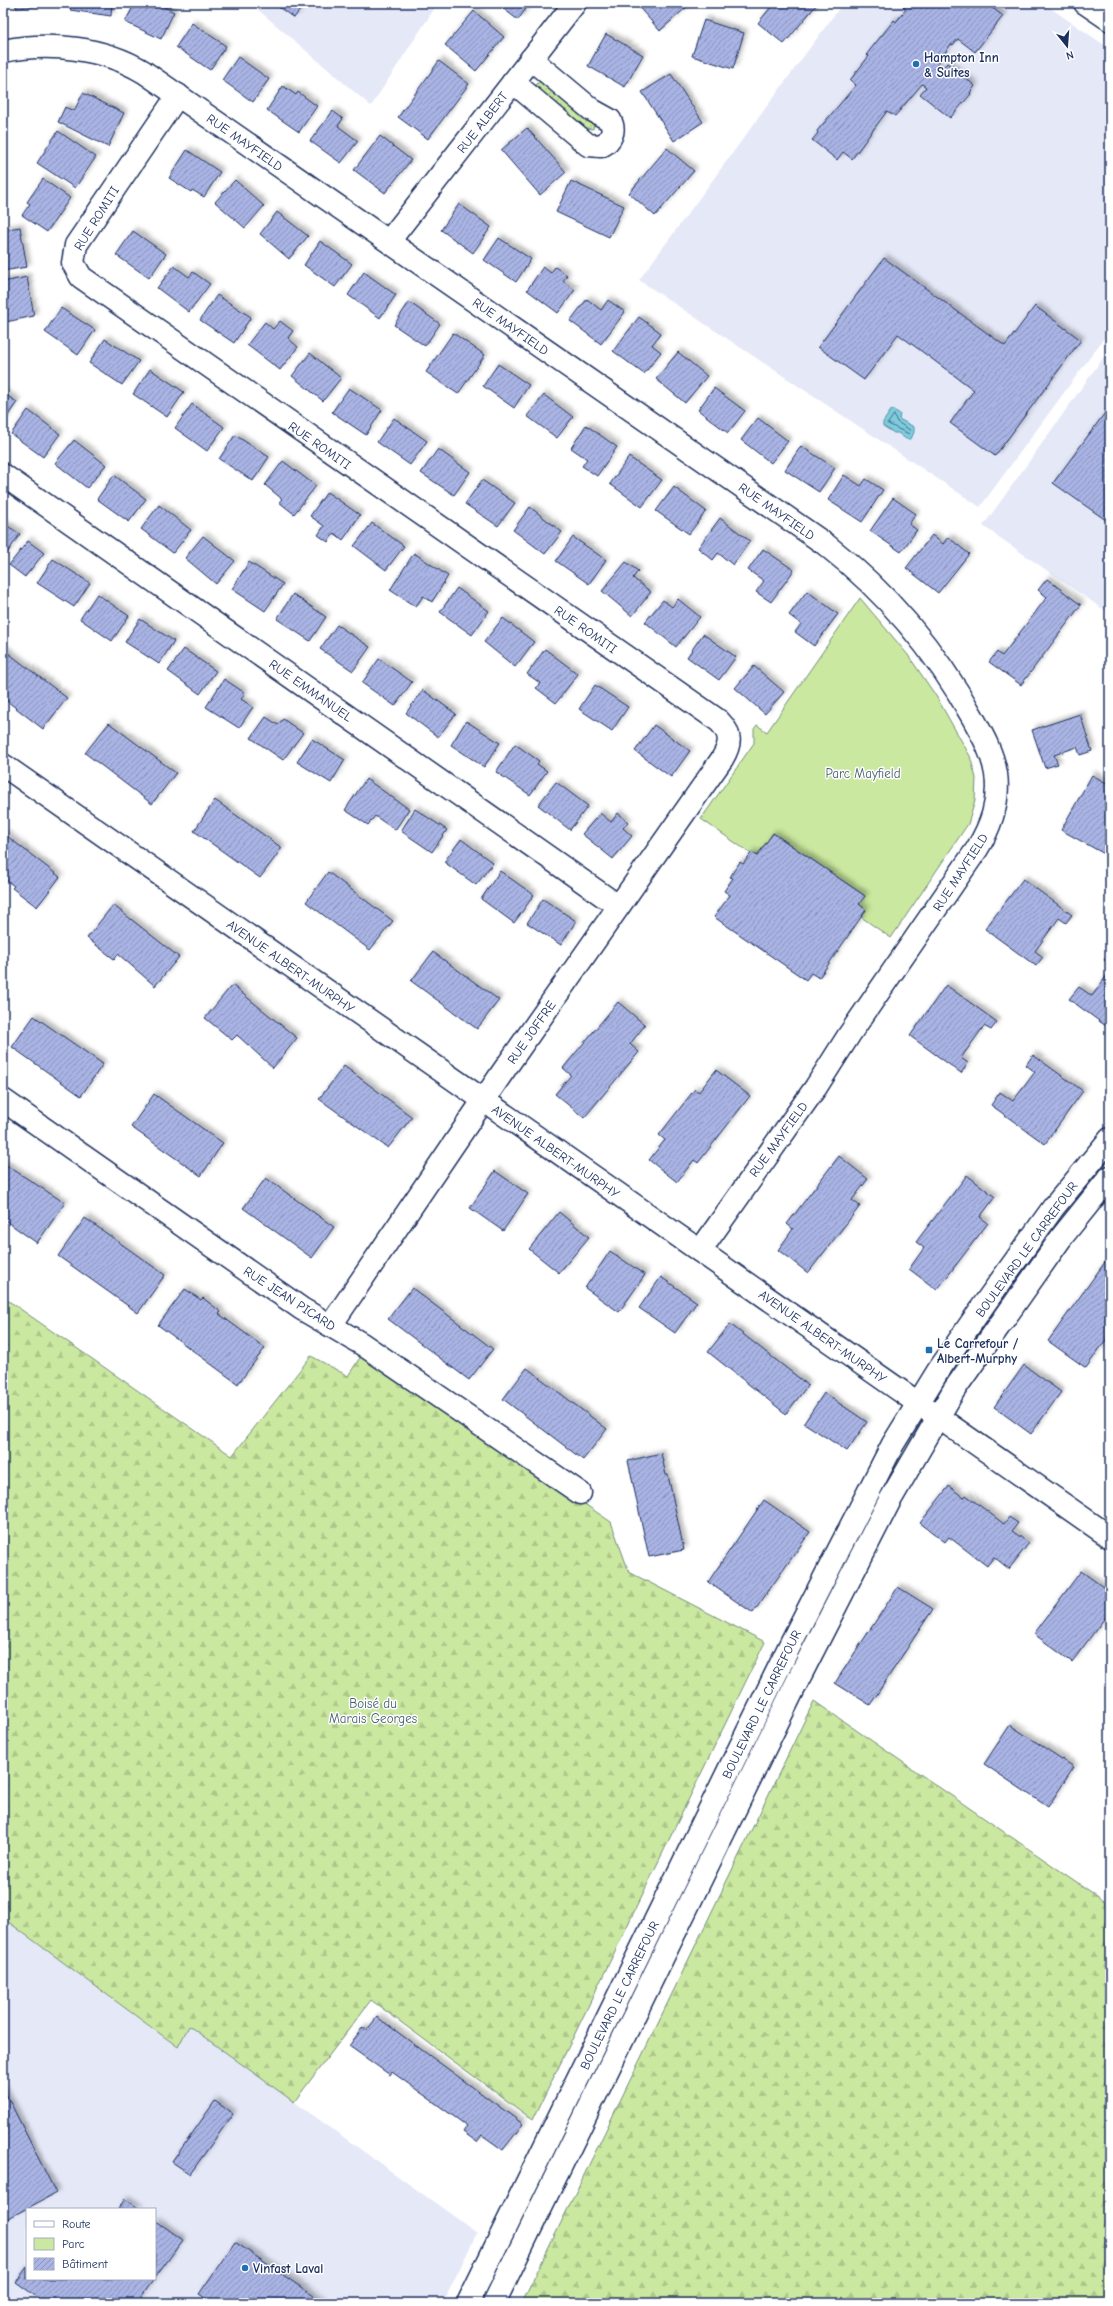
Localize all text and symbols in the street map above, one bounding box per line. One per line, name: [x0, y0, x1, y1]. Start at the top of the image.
north arrow: [1047, 26, 1087, 66]
text: N: [1064, 48, 1075, 62]
place label: Hampton Inn & Suites: [924, 50, 999, 80]
marker: Hampton Inn & Suites: [911, 59, 921, 69]
street label: RUE ALBERT: [454, 89, 511, 156]
street label: RUE MAYFIELD: [204, 111, 286, 174]
street label: RUE ROMITI: [71, 183, 122, 253]
street label: RUE MAYFIELD: [470, 295, 552, 358]
street label: RUE ROMITI: [286, 418, 354, 472]
street label: RUE MAYFIELD: [736, 480, 818, 543]
street label: RUE ROMITI: [552, 602, 620, 656]
street label: RUE EMMANUEL: [266, 656, 356, 725]
park label: Parc Mayfield: [825, 766, 901, 781]
street label: RUE MAYFIELD: [930, 831, 991, 914]
street label: AVENUE ALBERT-MURPHY: [224, 917, 358, 1016]
street label: RUE JOFFRE: [504, 998, 559, 1067]
street label: RUE MAYFIELD: [746, 1099, 811, 1180]
street label: AVENUE ALBERT-MURPHY: [489, 1102, 623, 1201]
street label: BOULEVARD LE CARREFOUR: [972, 1179, 1081, 1320]
street label: RUE JEAN PICARD: [241, 1263, 339, 1334]
street label: AVENUE ALBERT-MURPHY: [756, 1287, 890, 1386]
place label: Le Carrefour / Albert-Murphy: [937, 1336, 1019, 1366]
marker: Le Carrefour / Albert-Murphy: [924, 1345, 934, 1355]
street label: BOULEVARD LE CARREFOUR: [719, 1627, 804, 1781]
park label: Boisé du Marais Georges: [329, 1696, 417, 1726]
street label: BOULEVARD LE CARREFOUR: [577, 1918, 662, 2072]
legend: [26, 2208, 156, 2280]
text: Route: [62, 2217, 91, 2231]
text: Parc: [62, 2237, 85, 2251]
text: Bâtiment: [62, 2257, 108, 2271]
place label: Vinfast Laval: [253, 2261, 323, 2276]
marker: Vinfast Laval: [240, 2263, 250, 2273]

